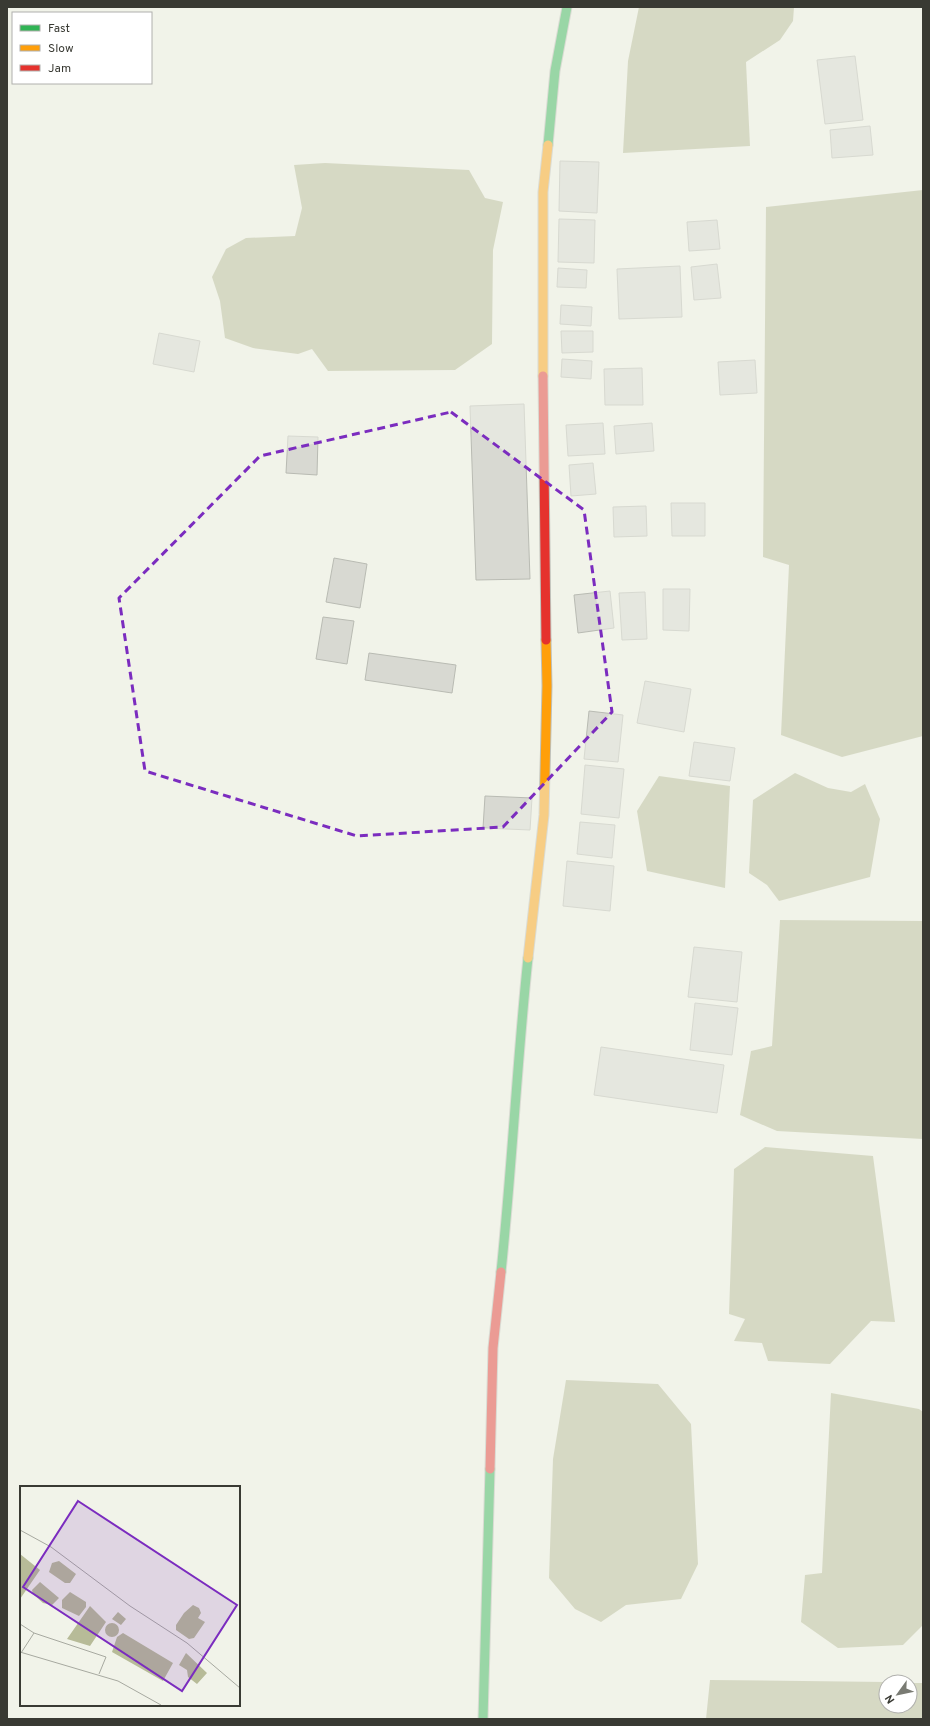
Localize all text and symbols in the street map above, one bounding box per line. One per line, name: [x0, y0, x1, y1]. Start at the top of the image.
legend: [12, 12, 152, 84]
text: Fast: [48, 21, 70, 37]
text: Slow: [48, 41, 74, 57]
text: Jam: [48, 61, 71, 77]
inset map: [20, 1486, 240, 1706]
north arrow: [878, 1674, 918, 1714]
text: N: [882, 1692, 898, 1706]

